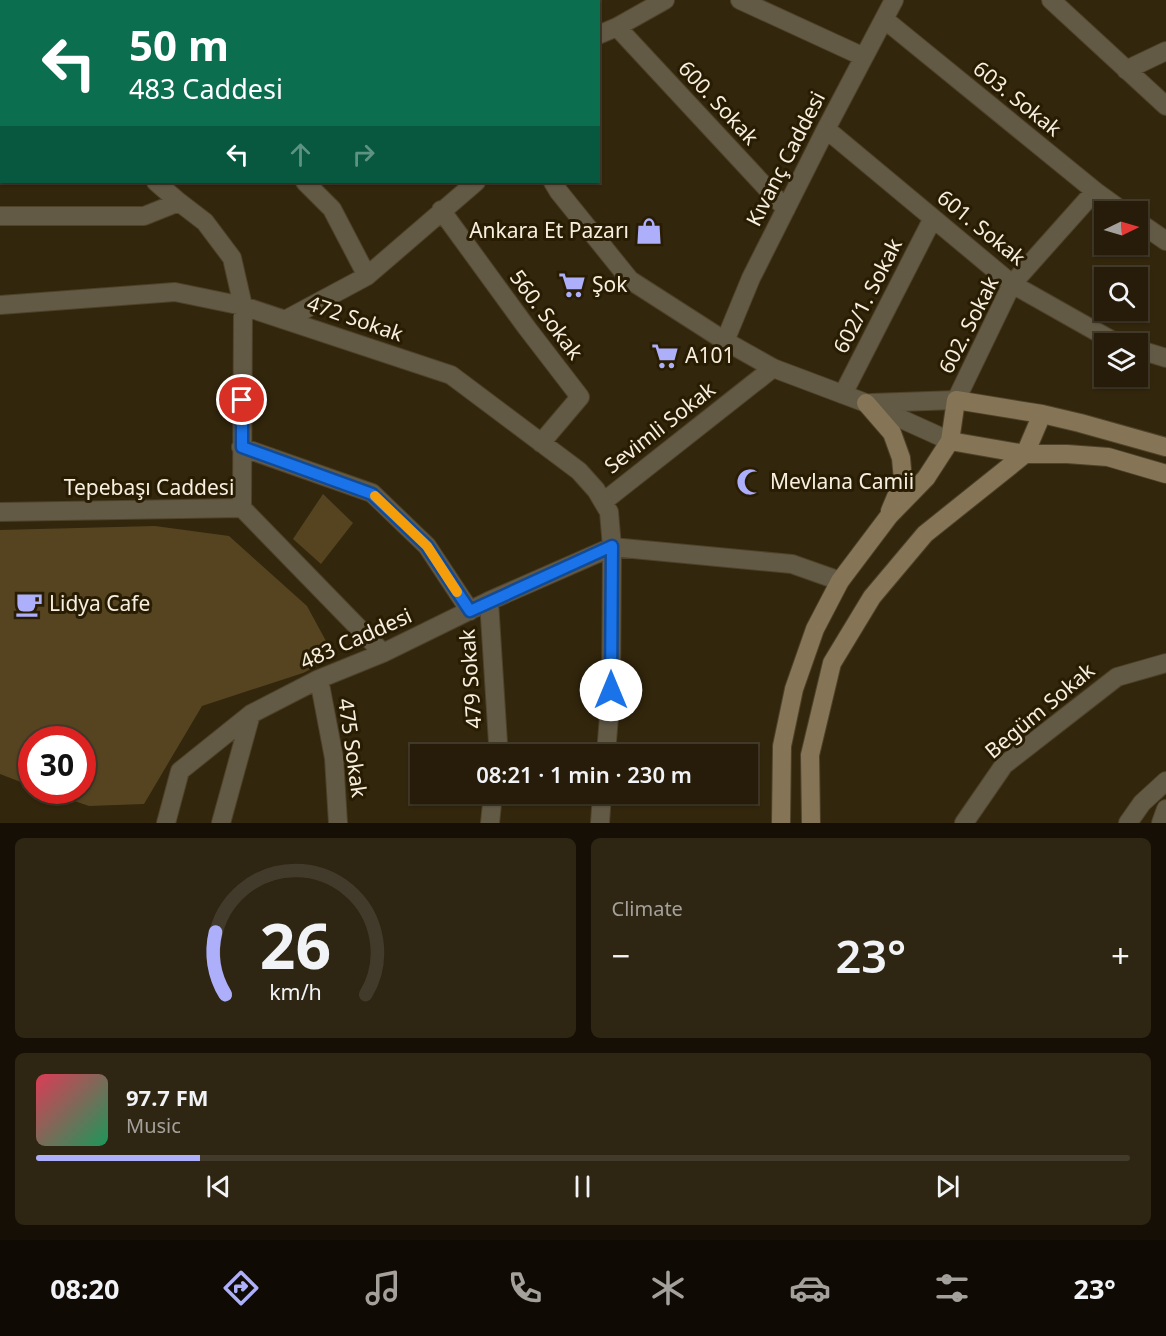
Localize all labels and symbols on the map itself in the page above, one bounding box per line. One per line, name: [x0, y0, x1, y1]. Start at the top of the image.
street label: 600. Sokak: [672, 54, 766, 151]
street label: 603. Sokak: [968, 54, 1068, 143]
street label: Kıvanç Caddesi: [739, 86, 831, 231]
street label: 601. Sokak: [932, 183, 1032, 272]
north arrow: [1094, 201, 1148, 255]
place label: Ankara Et Pazarı: [469, 216, 629, 244]
shop icon: Ankara Et Pazarı: [634, 216, 664, 246]
street label: 602/1. Sokak: [826, 233, 908, 358]
street label: 560. Sokak: [504, 264, 590, 366]
supermarket icon: Şok: [557, 270, 587, 300]
place label: Şok: [592, 270, 628, 298]
street label: 602. Sokak: [932, 270, 1005, 378]
street label: 472 Sokak: [304, 289, 408, 348]
supermarket icon: A101: [650, 341, 680, 371]
place label: A101: [685, 341, 734, 369]
pin: [216, 374, 267, 425]
street label: Sevimli Sokak: [598, 375, 721, 479]
mosque icon: Mevlana Camii: [735, 467, 765, 497]
place label: Mevlana Camii: [770, 467, 914, 495]
street label: Tepebaşı Caddesi: [64, 473, 234, 501]
cafe icon: Lidya Cafe: [14, 589, 44, 619]
place label: Lidya Cafe: [49, 589, 150, 617]
street label: 483 Caddesi: [295, 601, 416, 675]
street label: 479 Sokak: [452, 627, 487, 730]
street label: Begüm Sokak: [979, 656, 1101, 764]
position arrow: [579, 658, 643, 722]
street label: 475 Sokak: [332, 696, 374, 800]
speed limit sign: 30: [18, 726, 96, 804]

